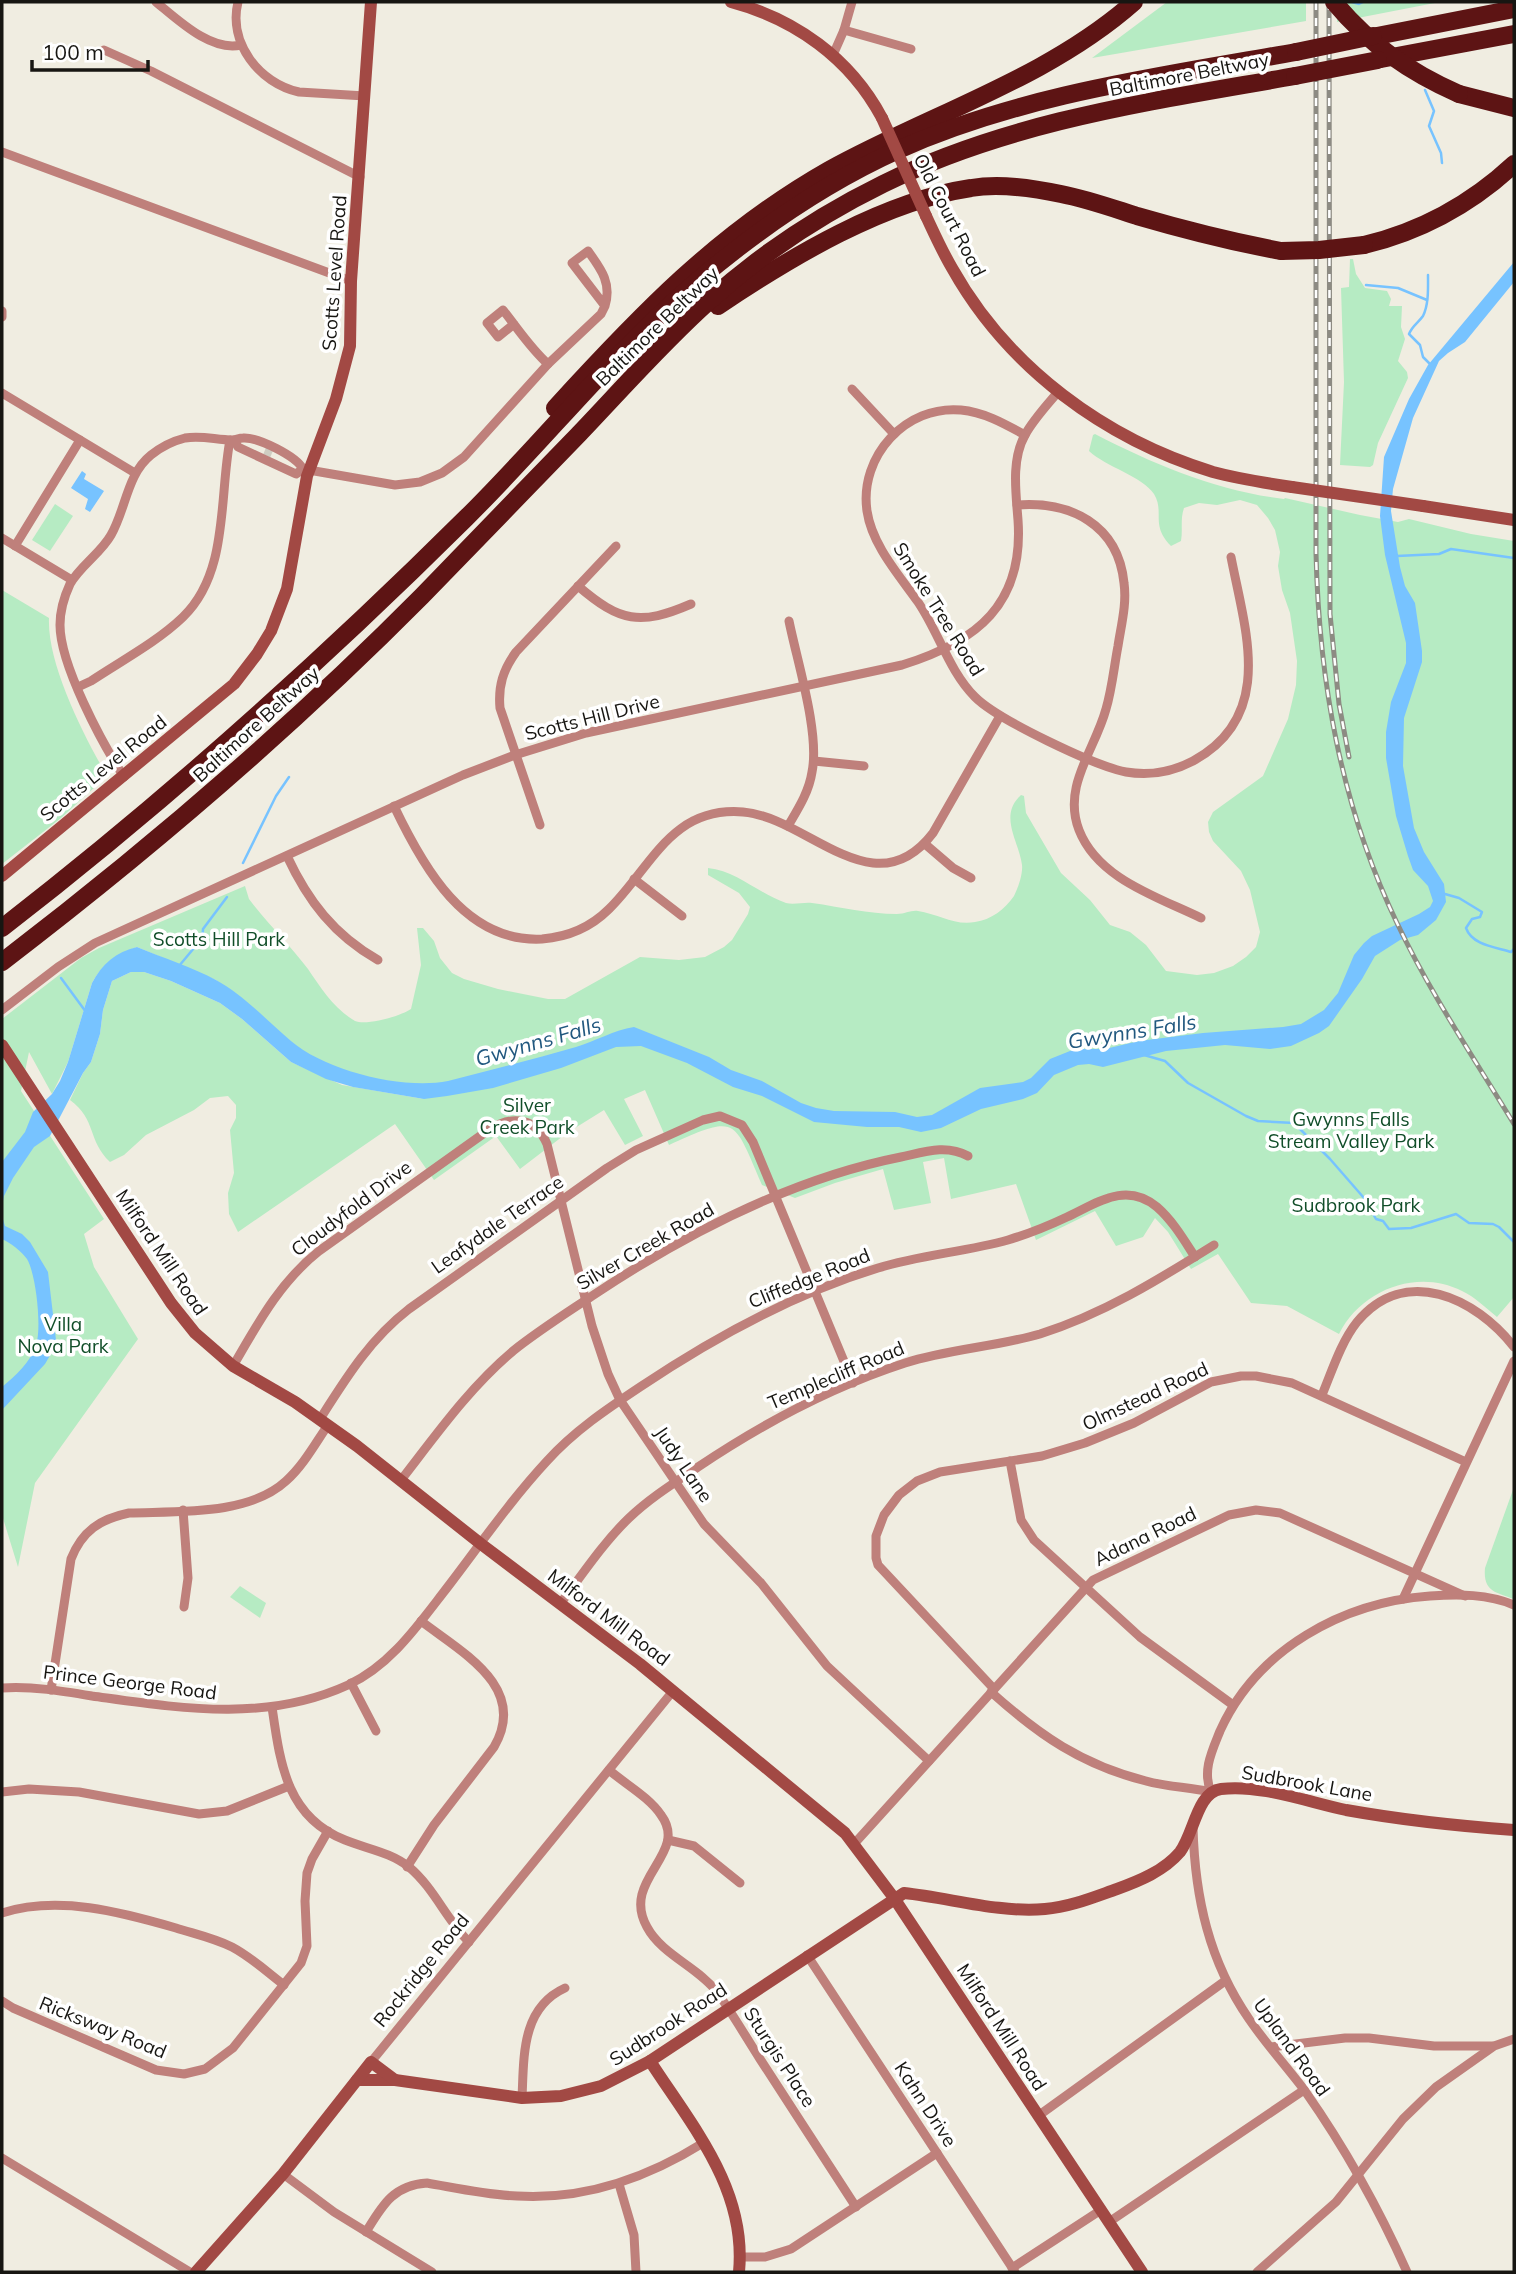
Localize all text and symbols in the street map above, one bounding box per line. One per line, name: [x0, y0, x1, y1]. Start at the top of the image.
scale bar: [32, 28, 147, 72]
text: 100 m: [42, 39, 104, 65]
street label: Baltimore Beltway: [1107, 47, 1271, 101]
street label: Old Court Road: [909, 149, 991, 281]
street label: Scotts Level Road: [317, 194, 351, 352]
street label: Baltimore Beltway: [590, 261, 724, 391]
street label: Smoke Tree Road: [888, 538, 990, 680]
street label: Baltimore Beltway: [188, 661, 324, 787]
street label: Scotts Hill Drive: [522, 689, 662, 745]
street label: Scotts Level Road: [35, 710, 171, 826]
park label: Scotts Hill Park: [153, 927, 285, 951]
water label: Gwynns Falls: [1066, 1008, 1198, 1054]
water label: Gwynns Falls: [472, 1011, 604, 1071]
park label: Silver Creek Park: [479, 1093, 575, 1139]
park label: Gwynns Falls Stream Valley Park: [1268, 1107, 1434, 1153]
street label: Cloudyfold Drive: [286, 1155, 416, 1261]
street label: Leafydale Terrace: [426, 1169, 568, 1279]
street label: Milford Mill Road: [111, 1184, 213, 1320]
park label: Sudbrook Park: [1292, 1193, 1421, 1217]
street label: Silver Creek Road: [572, 1197, 718, 1295]
street label: Cliffedge Road: [745, 1243, 873, 1313]
park label: Villa Nova Park: [17, 1312, 109, 1358]
street label: Templecliff Road: [764, 1335, 908, 1415]
street label: Olmstead Road: [1078, 1356, 1212, 1436]
street label: Judy Lane: [650, 1421, 718, 1507]
street label: Adana Road: [1090, 1501, 1200, 1571]
street label: Milford Mill Road: [543, 1563, 675, 1671]
street label: Prince George Road: [42, 1659, 218, 1705]
street label: Sudbrook Lane: [1240, 1760, 1374, 1806]
street label: Rockridge Road: [368, 1908, 474, 2032]
street label: Milford Mill Road: [952, 1959, 1052, 2095]
street label: Sudbrook Road: [605, 1977, 731, 2071]
street label: Ricksway Road: [36, 1991, 170, 2063]
street label: Upland Road: [1248, 1993, 1336, 2101]
street label: Sturgis Place: [739, 2002, 821, 2112]
street label: Kahn Drive: [890, 2057, 962, 2151]

